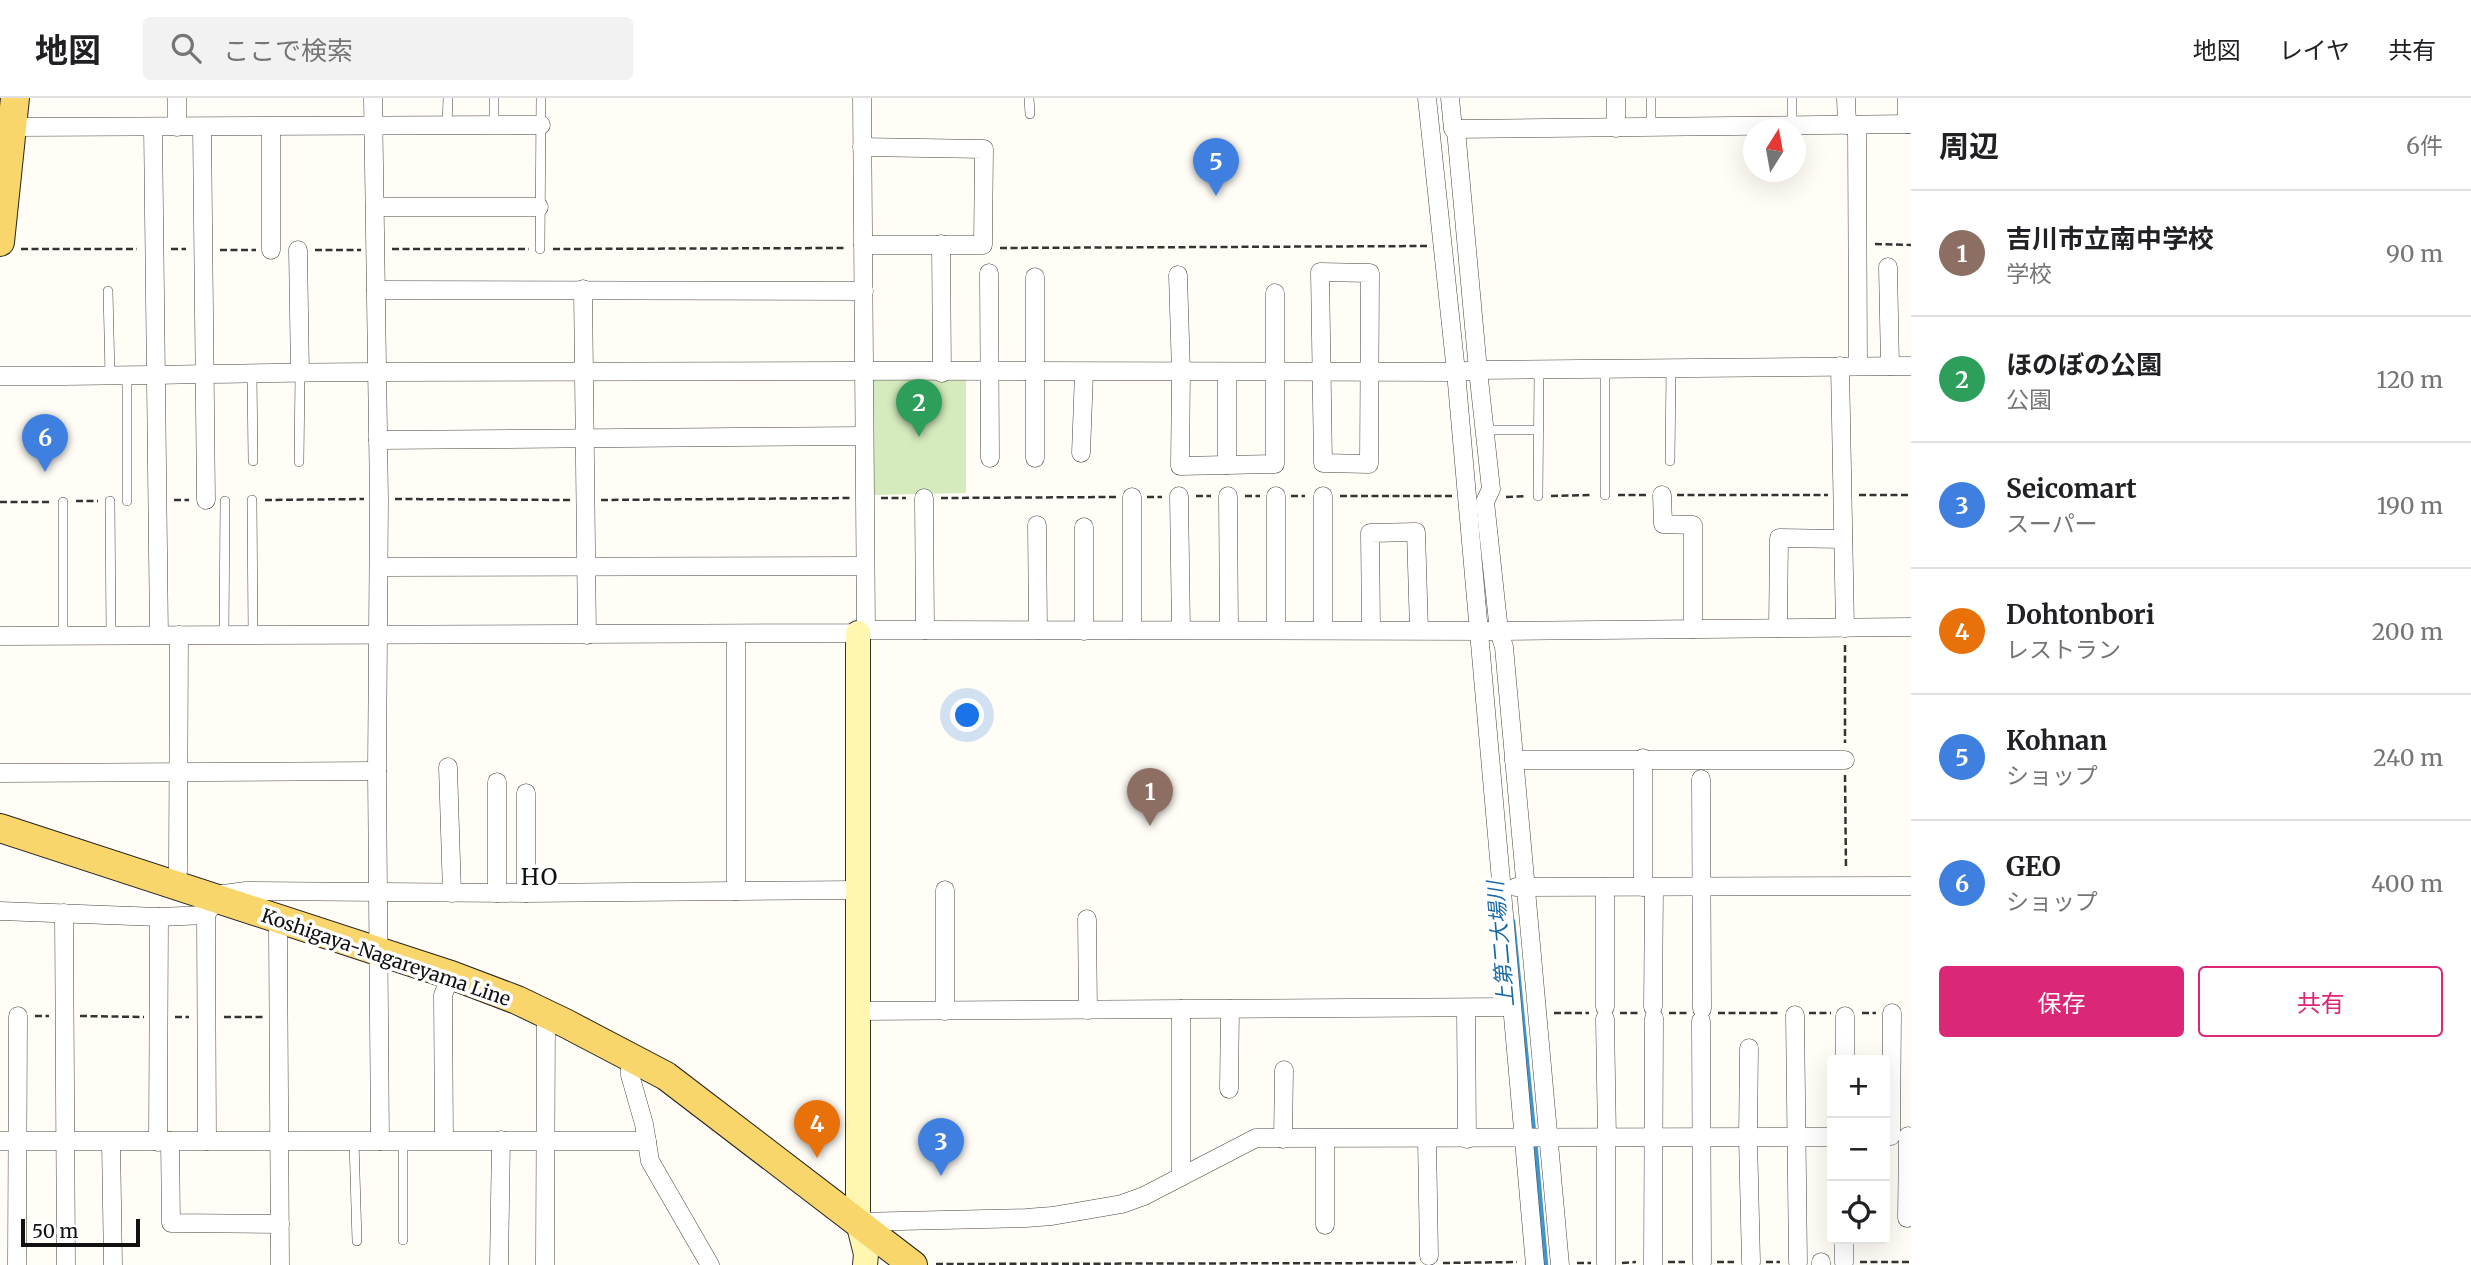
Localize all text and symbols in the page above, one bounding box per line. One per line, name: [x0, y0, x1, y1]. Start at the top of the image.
search box: [143, 17, 633, 80]
icon: search: [167, 29, 205, 67]
text: 地図: [35, 30, 101, 71]
text: ここで検索: [223, 34, 353, 67]
text: 地図: [2193, 35, 2241, 66]
text: レイヤ: [2279, 35, 2350, 66]
text: 共有: [2388, 35, 2436, 66]
north arrow: [1743, 119, 1806, 182]
text: 周辺: [1939, 127, 1999, 165]
text: 6件: [2406, 131, 2443, 160]
pin: 5: [1193, 138, 1239, 196]
text: 吉川市立南中学校: [2006, 222, 2214, 255]
text: 1: [1957, 239, 1967, 268]
text: 90 m: [2386, 239, 2443, 268]
text: 学校: [2006, 259, 2052, 288]
text: ほのぼの公園: [2006, 348, 2162, 381]
text: 2: [1955, 365, 1969, 394]
text: 120 m: [2377, 365, 2443, 394]
pin: 2: [896, 379, 942, 437]
text: 公園: [2006, 385, 2052, 414]
pin: 6: [22, 414, 68, 472]
text: Seicomart: [2006, 472, 2137, 505]
text: 3: [1955, 491, 1969, 520]
text: 190 m: [2377, 491, 2443, 520]
text: スーパー: [2006, 509, 2098, 538]
text: Dohtonbori: [2006, 598, 2155, 631]
text: 4: [1955, 617, 1969, 646]
text: 200 m: [2372, 617, 2443, 646]
text: レストラン: [2006, 635, 2121, 664]
your location: [950, 698, 984, 732]
text: Kohnan: [2006, 724, 2107, 757]
text: 5: [1955, 743, 1969, 772]
text: 240 m: [2373, 743, 2443, 772]
text: ショップ: [2006, 761, 2098, 790]
pin: 1: [1127, 768, 1173, 826]
text: GEO: [2006, 850, 2061, 883]
district label: HO: [521, 862, 559, 891]
text: 6: [1955, 869, 1969, 898]
text: 400 m: [2371, 869, 2443, 898]
water label: 上第二大場川: [1481, 878, 1519, 1008]
text: ショップ: [2006, 887, 2098, 916]
street label: Koshigaya-Nagareyama Line: [258, 903, 514, 1011]
button: 保存: [1939, 966, 2184, 1037]
button: 共有: [2198, 966, 2443, 1037]
map controls: [1827, 1055, 1890, 1244]
button: +: [1827, 1055, 1890, 1118]
pin: 4: [794, 1100, 840, 1158]
pin: 3: [918, 1118, 964, 1176]
button: −: [1827, 1118, 1890, 1181]
button: locate: [1827, 1181, 1890, 1244]
scale bar: [21, 1216, 140, 1248]
text: 50 m: [32, 1219, 78, 1243]

